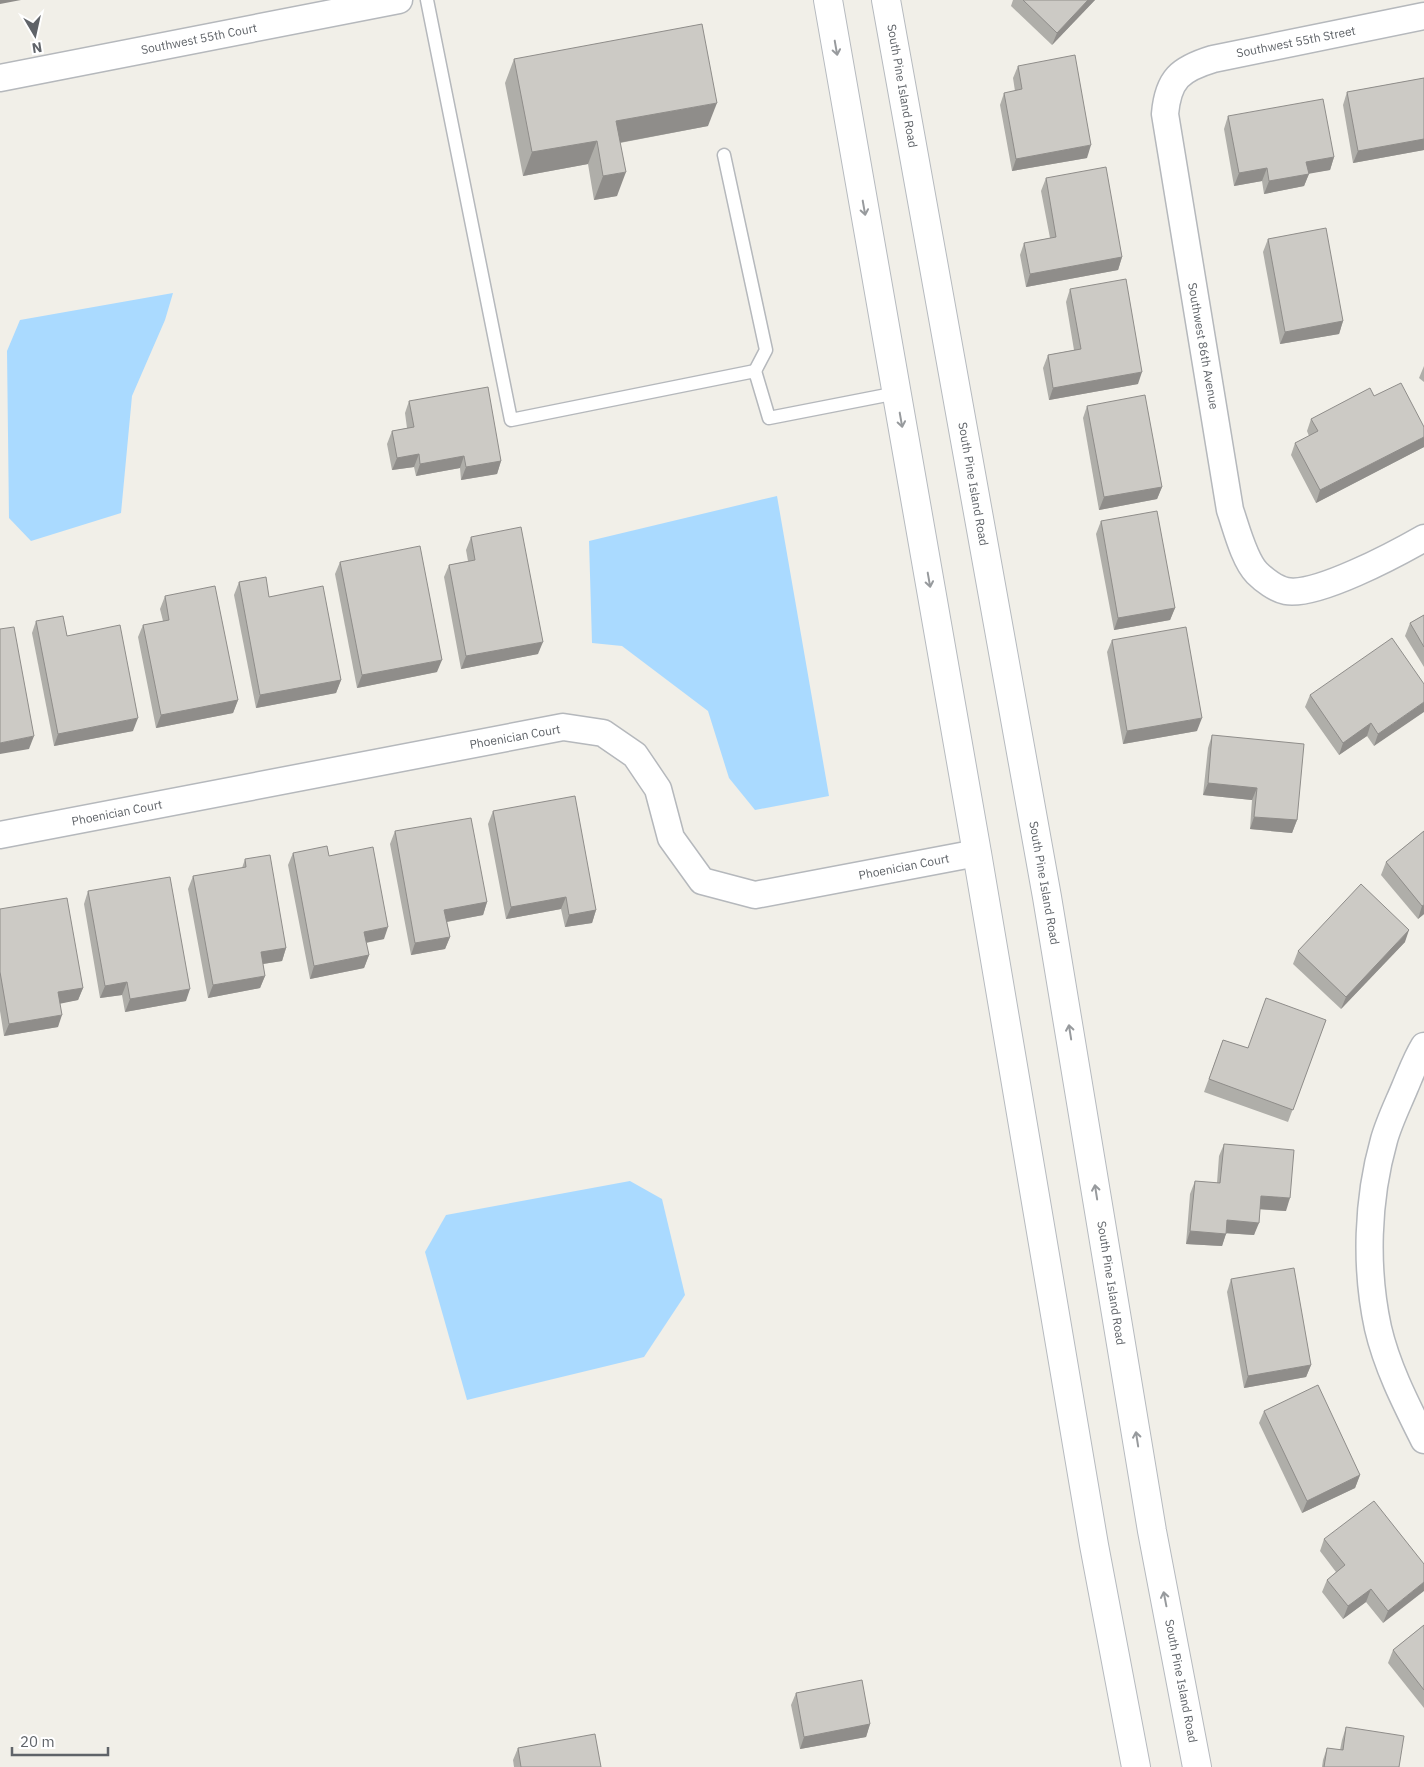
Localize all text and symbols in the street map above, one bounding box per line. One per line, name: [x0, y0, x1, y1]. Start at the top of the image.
north arrow: [10, 10, 60, 60]
street label: Southwest 55th Court: [140, 20, 258, 57]
street label: South Pine Island Road: [884, 23, 921, 149]
street label: Southwest 55th Street: [1235, 23, 1357, 60]
text: N: [31, 38, 43, 58]
one-way arrow: [832, 40, 842, 56]
one-way arrow: [860, 200, 870, 216]
street label: Southwest 86th Avenue: [1185, 281, 1222, 411]
one-way arrow: [897, 411, 907, 427]
street label: South Pine Island Road: [955, 421, 992, 547]
one-way arrow: [925, 572, 935, 588]
street label: Phoenician Court: [468, 721, 562, 752]
street label: Phoenician Court: [70, 796, 163, 829]
street label: South Pine Island Road: [1026, 820, 1063, 946]
street label: Phoenician Court: [857, 850, 950, 883]
one-way arrow: [1064, 1024, 1074, 1040]
one-way arrow: [1091, 1184, 1101, 1200]
street label: South Pine Island Road: [1094, 1220, 1129, 1346]
one-way arrow: [1132, 1431, 1142, 1447]
one-way arrow: [1160, 1591, 1170, 1607]
street label: South Pine Island Road: [1162, 1618, 1201, 1744]
scale bar: [12, 1724, 109, 1756]
text: 20 m: [20, 1732, 55, 1751]

